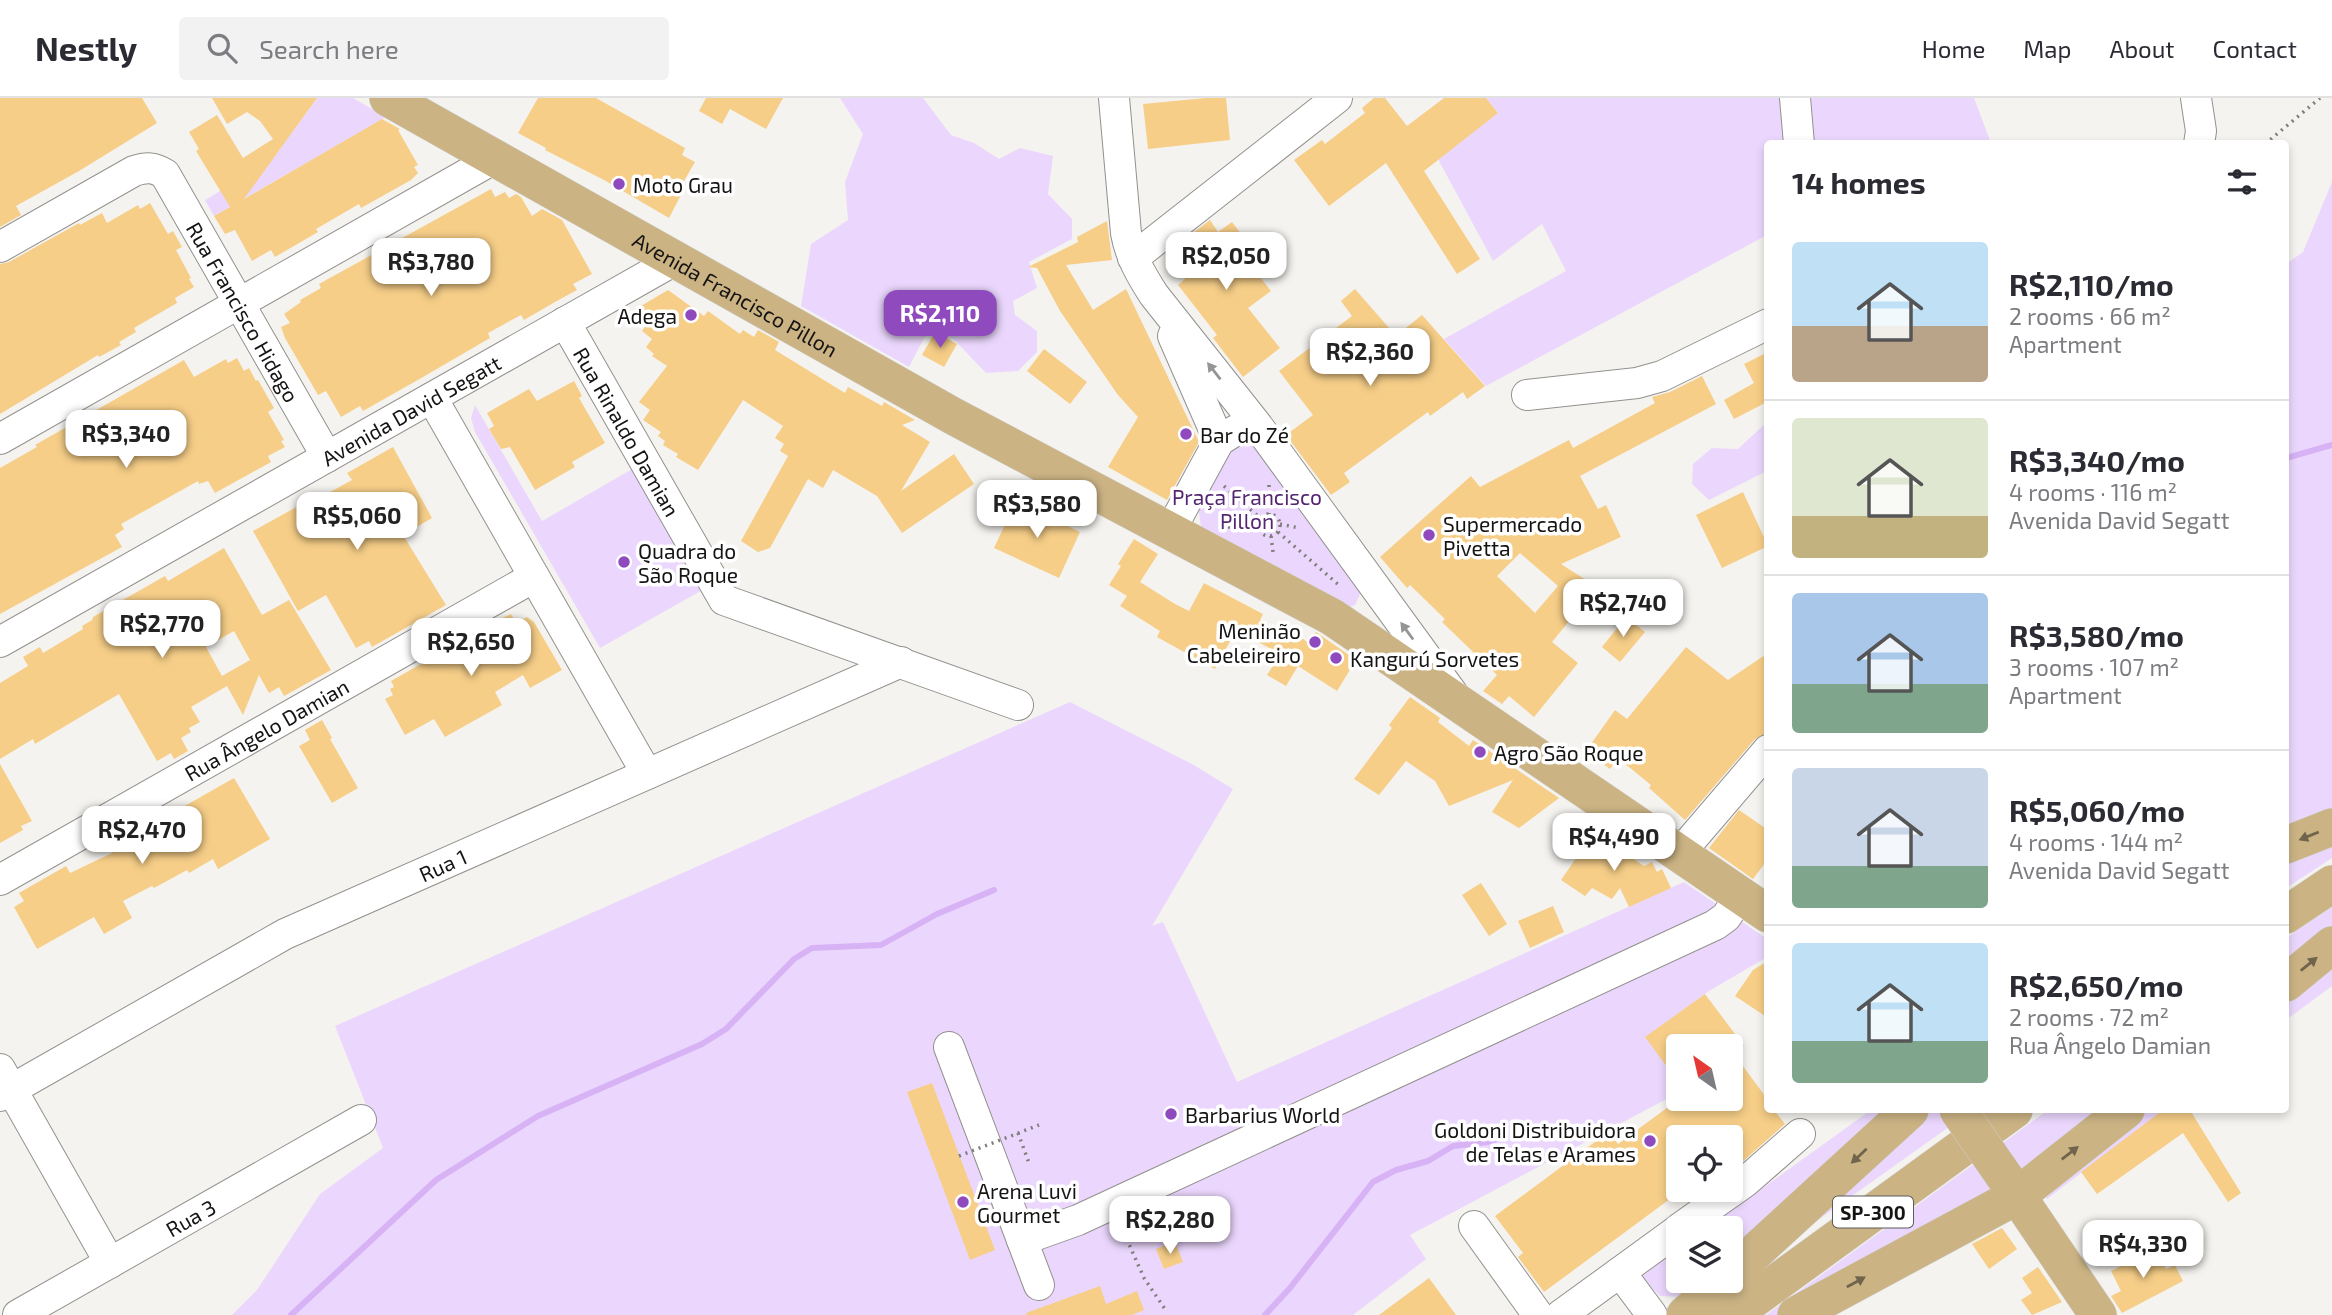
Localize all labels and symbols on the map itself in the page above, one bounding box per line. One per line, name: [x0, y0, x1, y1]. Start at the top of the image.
place label: Moto Grau: [633, 172, 733, 197]
marker: Moto Grau: [611, 176, 627, 192]
street label: Rua Francisco Hidago: [182, 217, 305, 406]
street label: Avenida Francisco Pillon: [629, 226, 842, 361]
pin: R$2,050: [1161, 232, 1291, 292]
pin: R$3,780: [366, 238, 496, 298]
pin: R$2,110: [875, 290, 1005, 350]
place label: Adega: [617, 303, 677, 328]
marker: Adega: [683, 307, 699, 323]
pin: R$2,360: [1305, 328, 1435, 388]
street label: Rua Rinaldo Damian: [569, 342, 686, 520]
street label: Avenida David Segatt: [317, 349, 505, 470]
one-way arrow: [1207, 363, 1222, 381]
pin: R$3,340: [61, 410, 191, 470]
place label: Bar do Zé: [1200, 422, 1289, 447]
marker: Bar do Zé: [1178, 426, 1194, 442]
pin: R$3,580: [972, 480, 1102, 540]
park label: Praça Francisco Pillon: [1172, 484, 1322, 533]
pin: R$5,060: [292, 492, 422, 552]
place label: Supermercado Pivetta: [1443, 511, 1582, 560]
marker: Supermercado Pivetta: [1421, 527, 1437, 543]
place label: Quadra do São Roque: [638, 538, 738, 587]
marker: Quadra do São Roque: [616, 554, 632, 570]
pin: R$2,740: [1558, 580, 1688, 639]
pin: R$2,770: [97, 601, 227, 660]
pin: R$2,650: [406, 618, 536, 678]
place label: Meninão Cabeleireiro: [1187, 618, 1301, 667]
one-way arrow: [1401, 622, 1415, 640]
marker: Meninão Cabeleireiro: [1307, 634, 1323, 650]
place label: Kangurú Sorvetes: [1350, 646, 1519, 671]
marker: Kangurú Sorvetes: [1328, 650, 1344, 666]
street label: Rua Ângelo Damian: [180, 673, 353, 785]
place label: Agro São Roque: [1494, 740, 1643, 765]
marker: Agro São Roque: [1472, 744, 1488, 760]
pin: R$2,470: [77, 806, 207, 866]
pin: R$4,490: [1549, 814, 1679, 873]
one-way arrow: [2298, 830, 2319, 841]
street label: Rua 1: [415, 843, 470, 886]
one-way arrow: [2300, 957, 2317, 972]
north arrow: [1666, 1034, 1743, 1111]
place label: Barbarius World: [1185, 1102, 1340, 1127]
marker: Barbarius World: [1163, 1106, 1179, 1122]
place label: Goldoni Distribuidora de Telas e Arames: [1434, 1117, 1636, 1166]
marker: Goldoni Distribuidora de Telas e Arames: [1642, 1133, 1658, 1149]
one-way arrow: [2061, 1146, 2079, 1161]
one-way arrow: [1851, 1147, 1868, 1163]
place label: Arena Luvi Gourmet: [977, 1178, 1077, 1227]
street label: Rua 3: [161, 1193, 219, 1241]
marker: Arena Luvi Gourmet: [955, 1194, 971, 1210]
pin: R$2,280: [1105, 1196, 1235, 1256]
road number: SP-300: [1833, 1196, 1913, 1228]
pin: R$4,330: [2078, 1220, 2208, 1280]
one-way arrow: [1847, 1277, 1867, 1289]

